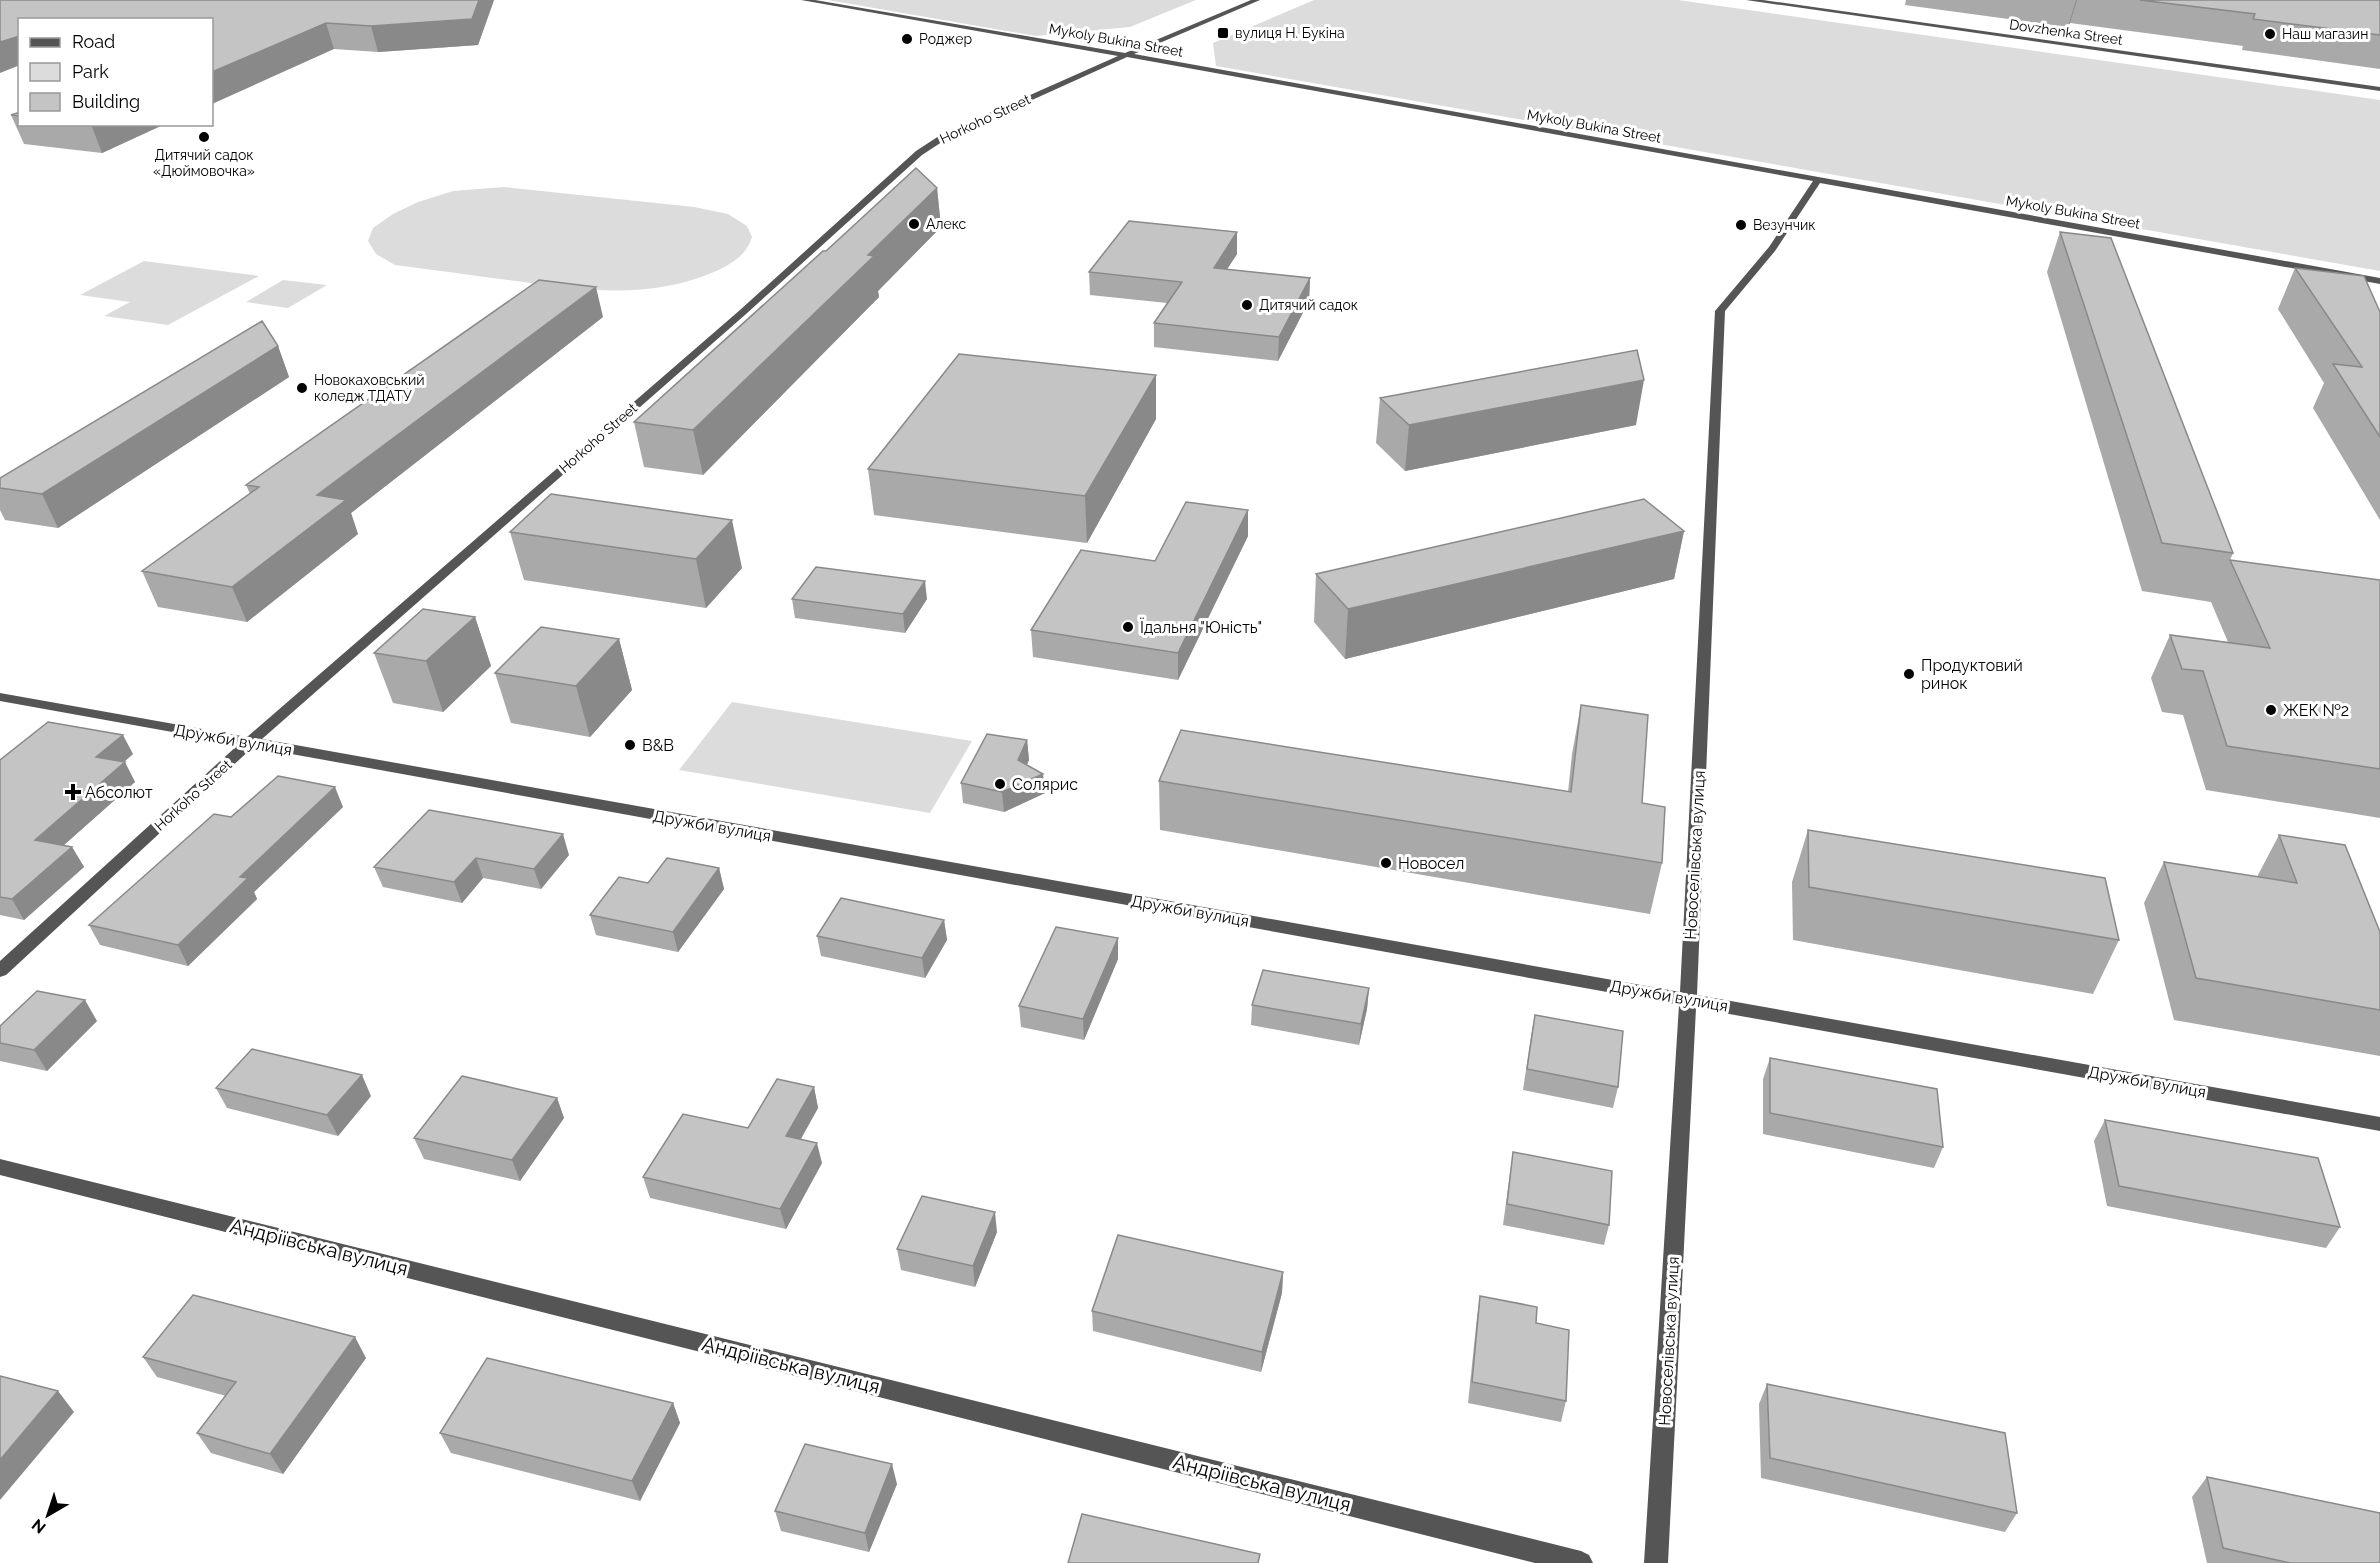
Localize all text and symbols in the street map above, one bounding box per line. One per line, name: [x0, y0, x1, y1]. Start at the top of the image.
street label: Dovzhenka Street: [2008, 16, 2124, 48]
legend: [18, 18, 213, 126]
street label: Mykoly Bukina Street: [1048, 20, 1185, 60]
place label: вулиця Н. Букіна: [1235, 25, 1345, 41]
marker: вулиця Н. Букіна: [1216, 26, 1230, 40]
place label: Наш магазин: [2282, 26, 2368, 42]
marker: Наш магазин: [2263, 27, 2277, 41]
text: Road: [72, 31, 115, 52]
place label: Роджер: [919, 31, 972, 47]
marker: Роджер: [900, 32, 914, 46]
text: Park: [72, 61, 109, 82]
text: Building: [72, 91, 140, 112]
street label: Horkoho Street: [937, 91, 1033, 147]
street label: Mykoly Bukina Street: [1526, 106, 1663, 146]
marker: Дитячий садок «Дюймовочка»: [197, 130, 211, 144]
place label: Дитячий садок «Дюймовочка»: [153, 147, 255, 179]
street label: Mykoly Bukina Street: [2005, 192, 2142, 232]
place label: Алекс: [926, 216, 967, 232]
marker: Алекс: [907, 217, 921, 231]
place label: Везунчик: [1753, 217, 1816, 233]
marker: Везунчик: [1734, 218, 1748, 232]
place label: Дитячий садок: [1259, 297, 1358, 313]
marker: Дитячий садок: [1240, 298, 1254, 312]
place label: Новокаховський коледж ТДАТУ: [314, 372, 425, 404]
marker: Новокаховський коледж ТДАТУ: [295, 381, 309, 395]
street label: Horkoho Street: [556, 400, 640, 476]
place label: Їдальня "Юність": [1140, 617, 1262, 637]
marker: Їдальня "Юність": [1121, 620, 1135, 634]
place label: Продуктовий ринок: [1921, 656, 2023, 693]
marker: Продуктовий ринок: [1902, 667, 1916, 681]
place label: ЖЕК №2: [2283, 701, 2349, 720]
marker: ЖЕК №2: [2264, 703, 2278, 717]
street label: Дружби вулиця: [173, 720, 293, 760]
place label: В&В: [642, 736, 674, 755]
marker: В&В: [623, 738, 637, 752]
street label: Horkoho Street: [151, 756, 235, 834]
street label: Новоселівська вулиця: [1681, 770, 1709, 940]
place label: Солярис: [1012, 775, 1078, 794]
marker: Солярис: [993, 777, 1007, 791]
place label: Абсолют: [85, 783, 153, 802]
marker: Абсолют: [66, 785, 80, 799]
street label: Дружби вулиця: [652, 806, 772, 846]
place label: Новосел: [1398, 854, 1464, 873]
marker: Новосел: [1379, 856, 1393, 870]
street label: Дружби вулиця: [1130, 891, 1250, 931]
street label: Дружби вулиця: [1609, 976, 1729, 1016]
street label: Дружби вулиця: [2087, 1062, 2207, 1102]
street label: Андріївська вулиця: [228, 1213, 410, 1281]
street label: Новоселівська вулиця: [1655, 1256, 1683, 1426]
street label: Андріївська вулиця: [700, 1331, 882, 1399]
street label: Андріївська вулиця: [1171, 1449, 1353, 1517]
north arrow: [18, 1485, 78, 1545]
text: N: [28, 1515, 50, 1537]

